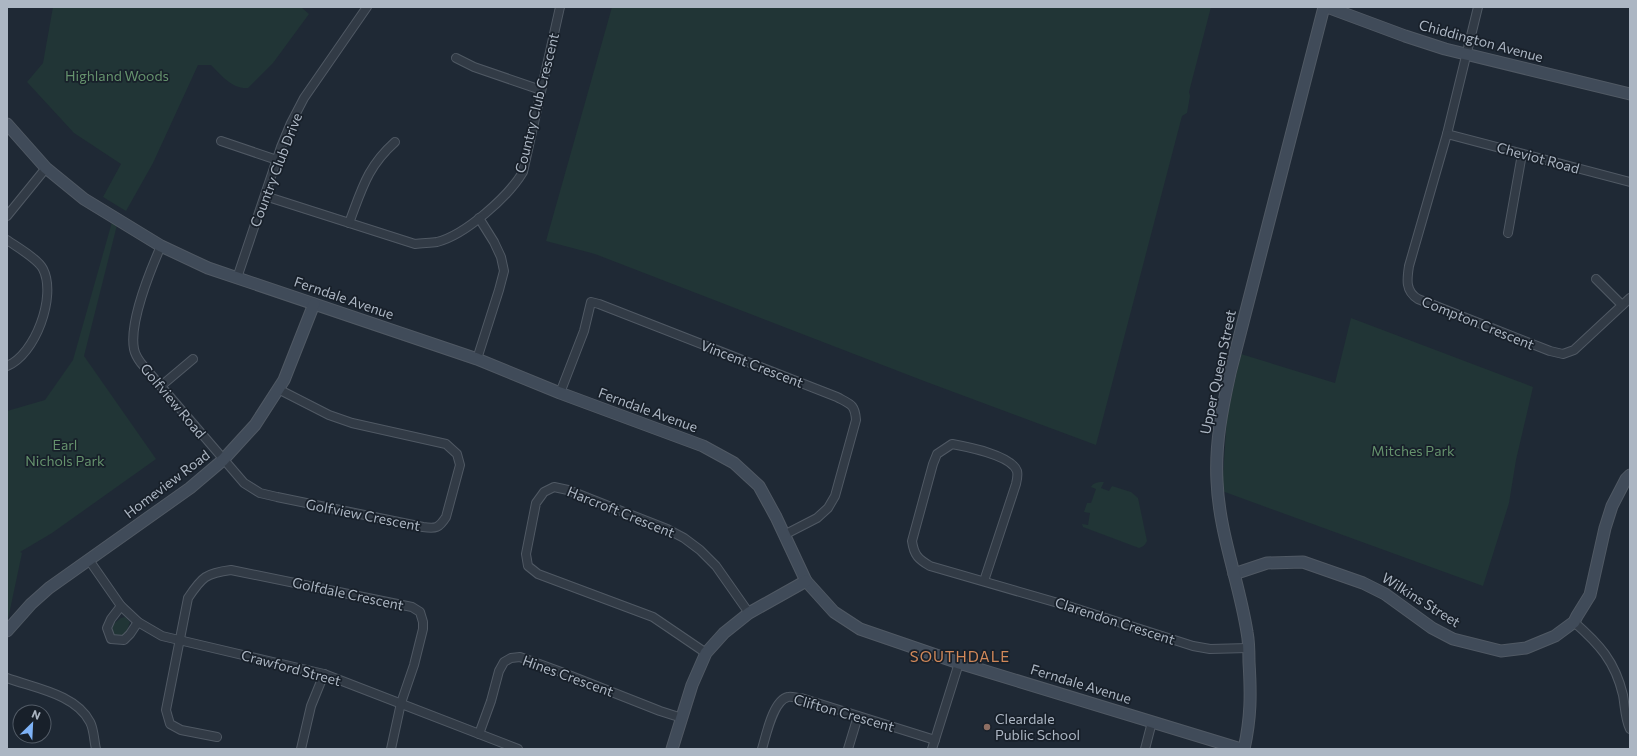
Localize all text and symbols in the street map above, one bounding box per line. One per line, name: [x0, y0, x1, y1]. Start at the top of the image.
street label: Chiddington Avenue: [1417, 16, 1545, 65]
street label: Country Club Crescent: [511, 31, 562, 175]
park label: Highland Woods: [65, 67, 169, 84]
street label: Country Club Drive: [246, 110, 305, 229]
street label: Cheviot Road: [1495, 138, 1581, 177]
street label: Ferndale Avenue: [292, 272, 396, 323]
street label: Compton Crescent: [1419, 292, 1537, 353]
street label: Upper Queen Street: [1196, 308, 1239, 436]
street label: Vincent Crescent: [698, 336, 806, 391]
street label: Golfview Road: [137, 360, 210, 441]
street label: Ferndale Avenue: [596, 384, 700, 435]
park label: Earl Nichols Park: [25, 436, 105, 469]
park label: Mitches Park: [1371, 442, 1455, 459]
street label: Homeview Road: [121, 446, 213, 521]
street label: Harcroft Crescent: [565, 482, 678, 541]
street label: Golfview Crescent: [304, 495, 422, 534]
street label: Wilkins Street: [1379, 569, 1464, 631]
street label: Golfdale Crescent: [291, 573, 406, 614]
street label: Clarendon Crescent: [1053, 593, 1178, 648]
street label: Crawford Street: [239, 646, 343, 689]
district label: SOUTHDALE: [910, 647, 1010, 665]
street label: Hines Crescent: [520, 651, 616, 700]
street label: Ferndale Avenue: [1029, 660, 1134, 707]
street label: Clifton Crescent: [792, 690, 897, 735]
north arrow: [12, 704, 52, 744]
text: N: [30, 707, 43, 722]
place label: Cleardale Public School: [995, 710, 1080, 743]
marker: Cleardale Public School: [982, 722, 992, 732]

